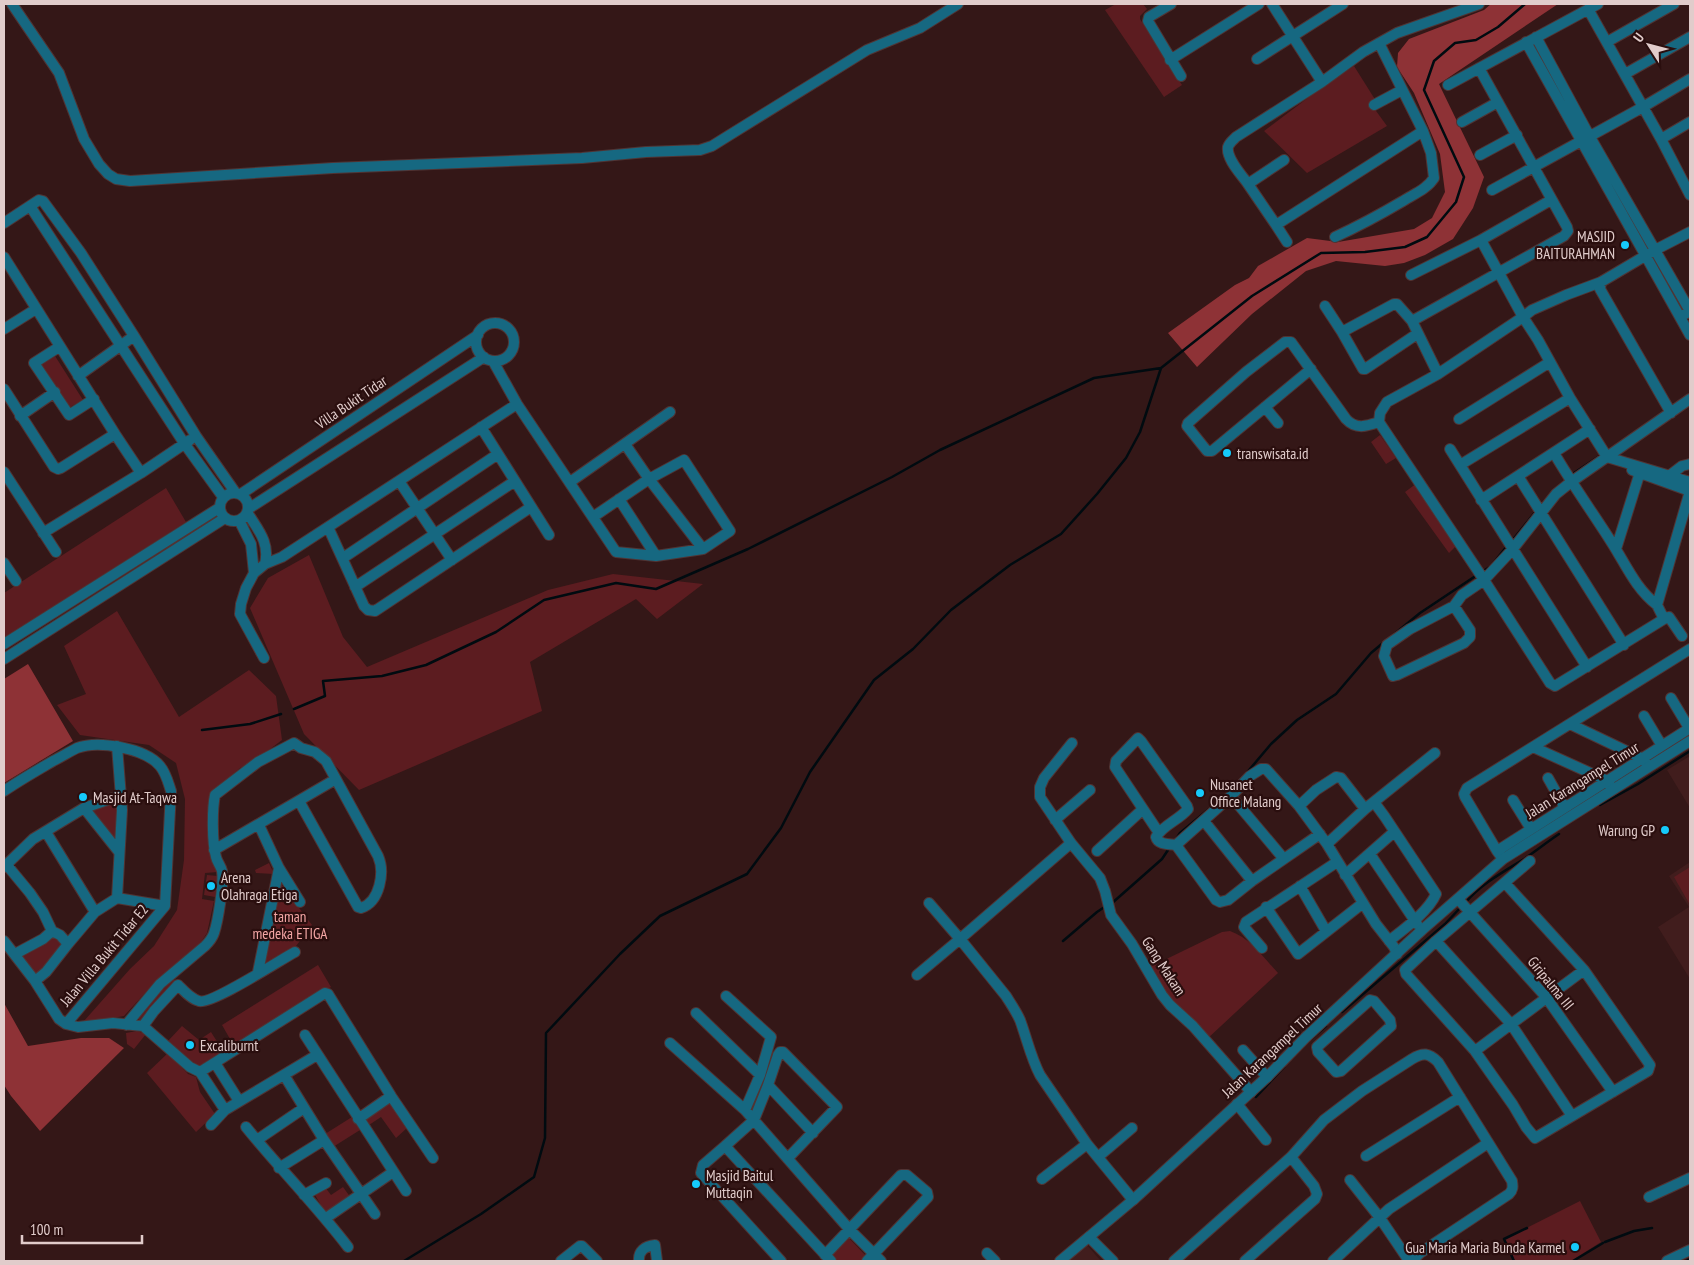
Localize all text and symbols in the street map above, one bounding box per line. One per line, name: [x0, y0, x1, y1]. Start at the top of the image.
north arrow: [1624, 20, 1674, 70]
text: U: [1629, 29, 1648, 46]
place label: MASJID BAITURAHMAN: [1536, 227, 1615, 263]
marker: MASJID BAITURAHMAN: [1619, 239, 1631, 251]
street label: Villa Bukit Tidar: [311, 371, 391, 434]
place label: transwisata.id: [1237, 444, 1309, 463]
marker: transwisata.id: [1221, 447, 1233, 459]
street label: Jalan Karangampel Timur: [1521, 737, 1643, 823]
place label: Nusanet Office Malang: [1210, 775, 1281, 811]
marker: Nusanet Office Malang: [1194, 787, 1206, 799]
place label: Masjid At-Taqwa: [93, 788, 177, 807]
marker: Masjid At-Taqwa: [77, 791, 89, 803]
place label: Warung GP: [1598, 821, 1655, 840]
marker: Warung GP: [1659, 824, 1671, 836]
place label: Arena Olahraga Etiga: [221, 868, 297, 904]
marker: Arena Olahraga Etiga: [205, 880, 217, 892]
street label: Jalan Villa Bukit Tidar E2: [55, 900, 152, 1011]
park label: taman medeka ETIGA: [253, 907, 328, 943]
street label: Gang Makam: [1138, 933, 1190, 999]
street label: Giripalma III: [1524, 952, 1578, 1014]
street label: Jalan Karangampel Timur: [1217, 998, 1327, 1102]
place label: Excaliburnt: [200, 1036, 258, 1055]
marker: Excaliburnt: [184, 1039, 196, 1051]
place label: Masjid Baitul Muttaqin: [706, 1166, 774, 1202]
marker: Masjid Baitul Muttaqin: [690, 1178, 702, 1190]
scale bar: [22, 1212, 142, 1244]
text: 100 m: [30, 1220, 63, 1239]
place label: Gua Maria Maria Bunda Karmel: [1405, 1238, 1565, 1257]
marker: Gua Maria Maria Bunda Karmel: [1569, 1241, 1581, 1253]

